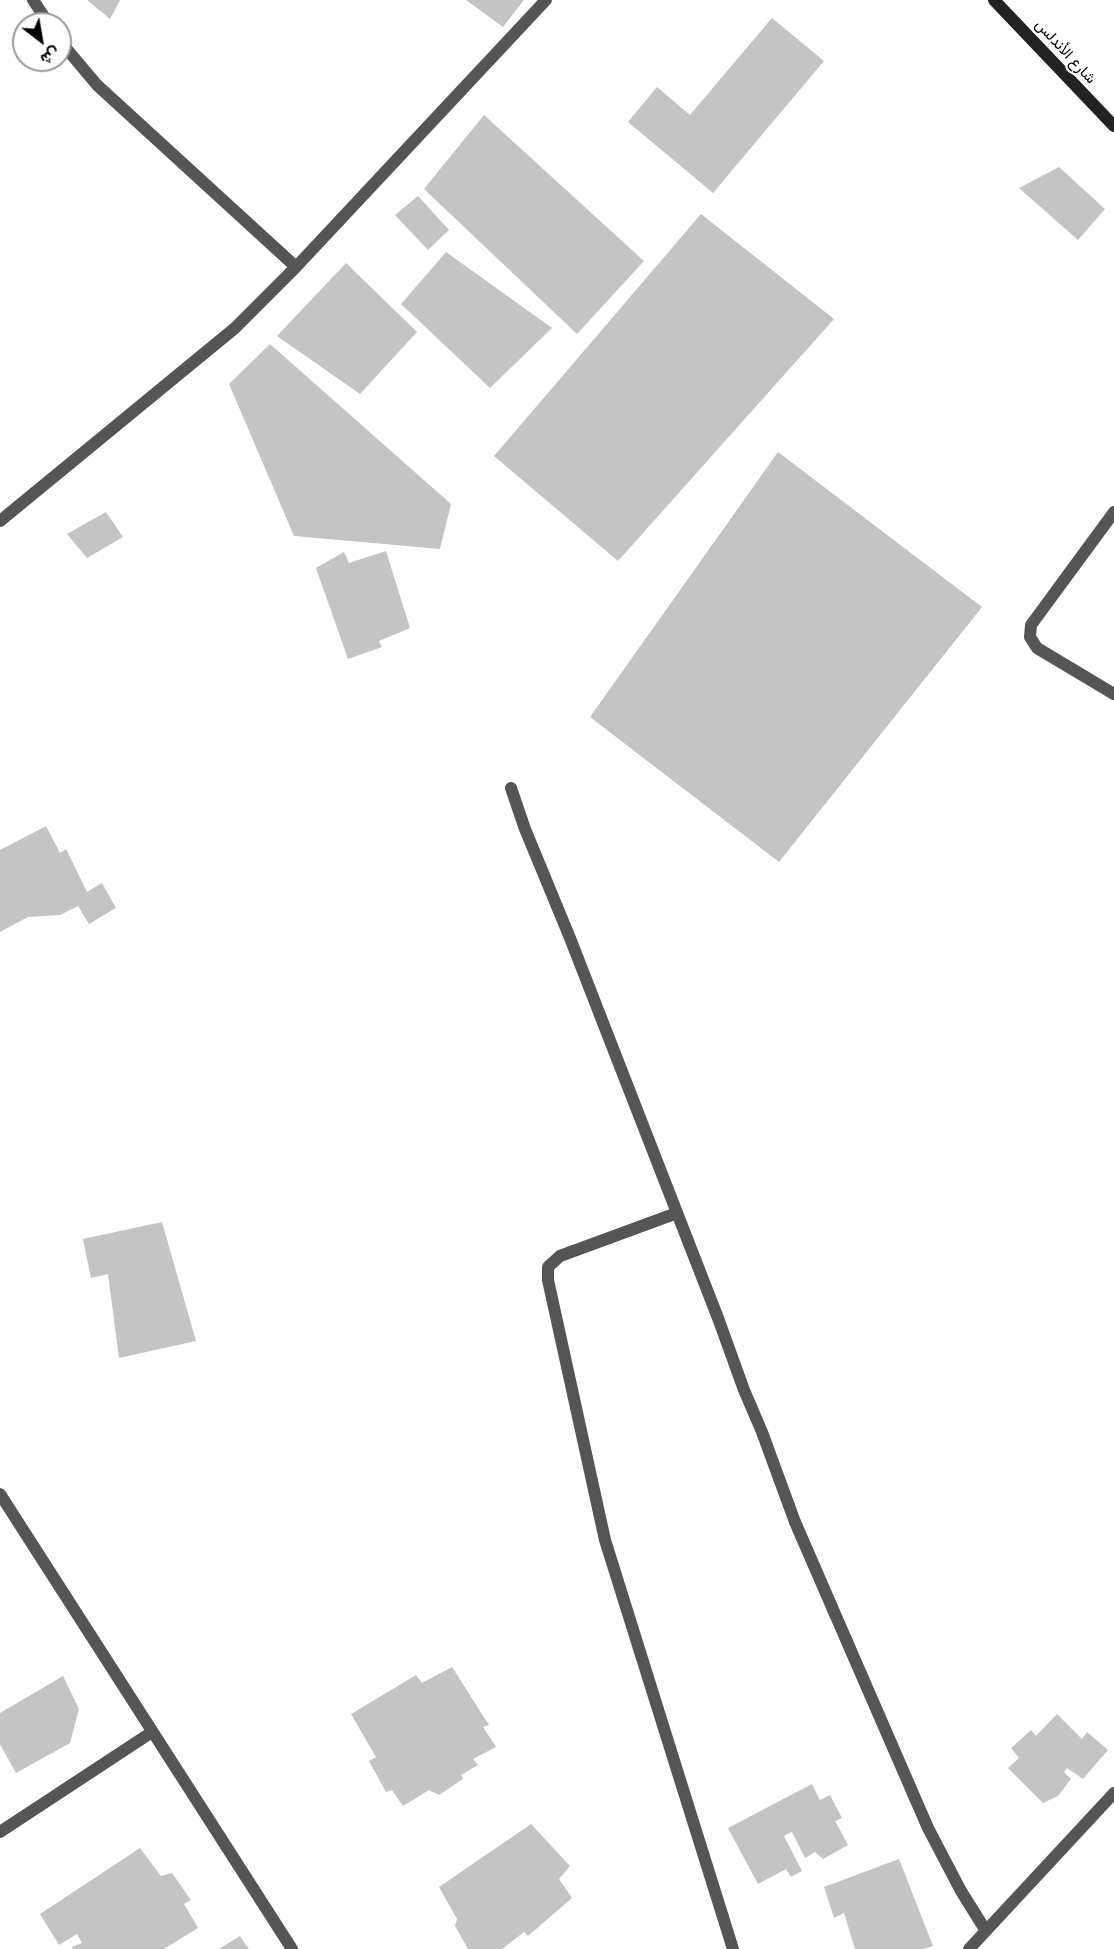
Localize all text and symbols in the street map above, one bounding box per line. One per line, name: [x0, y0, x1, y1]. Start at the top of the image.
north arrow: [12, 12, 72, 72]
street label: شارع الأندلس: [1031, 16, 1099, 88]
text: ش: [37, 42, 64, 69]

